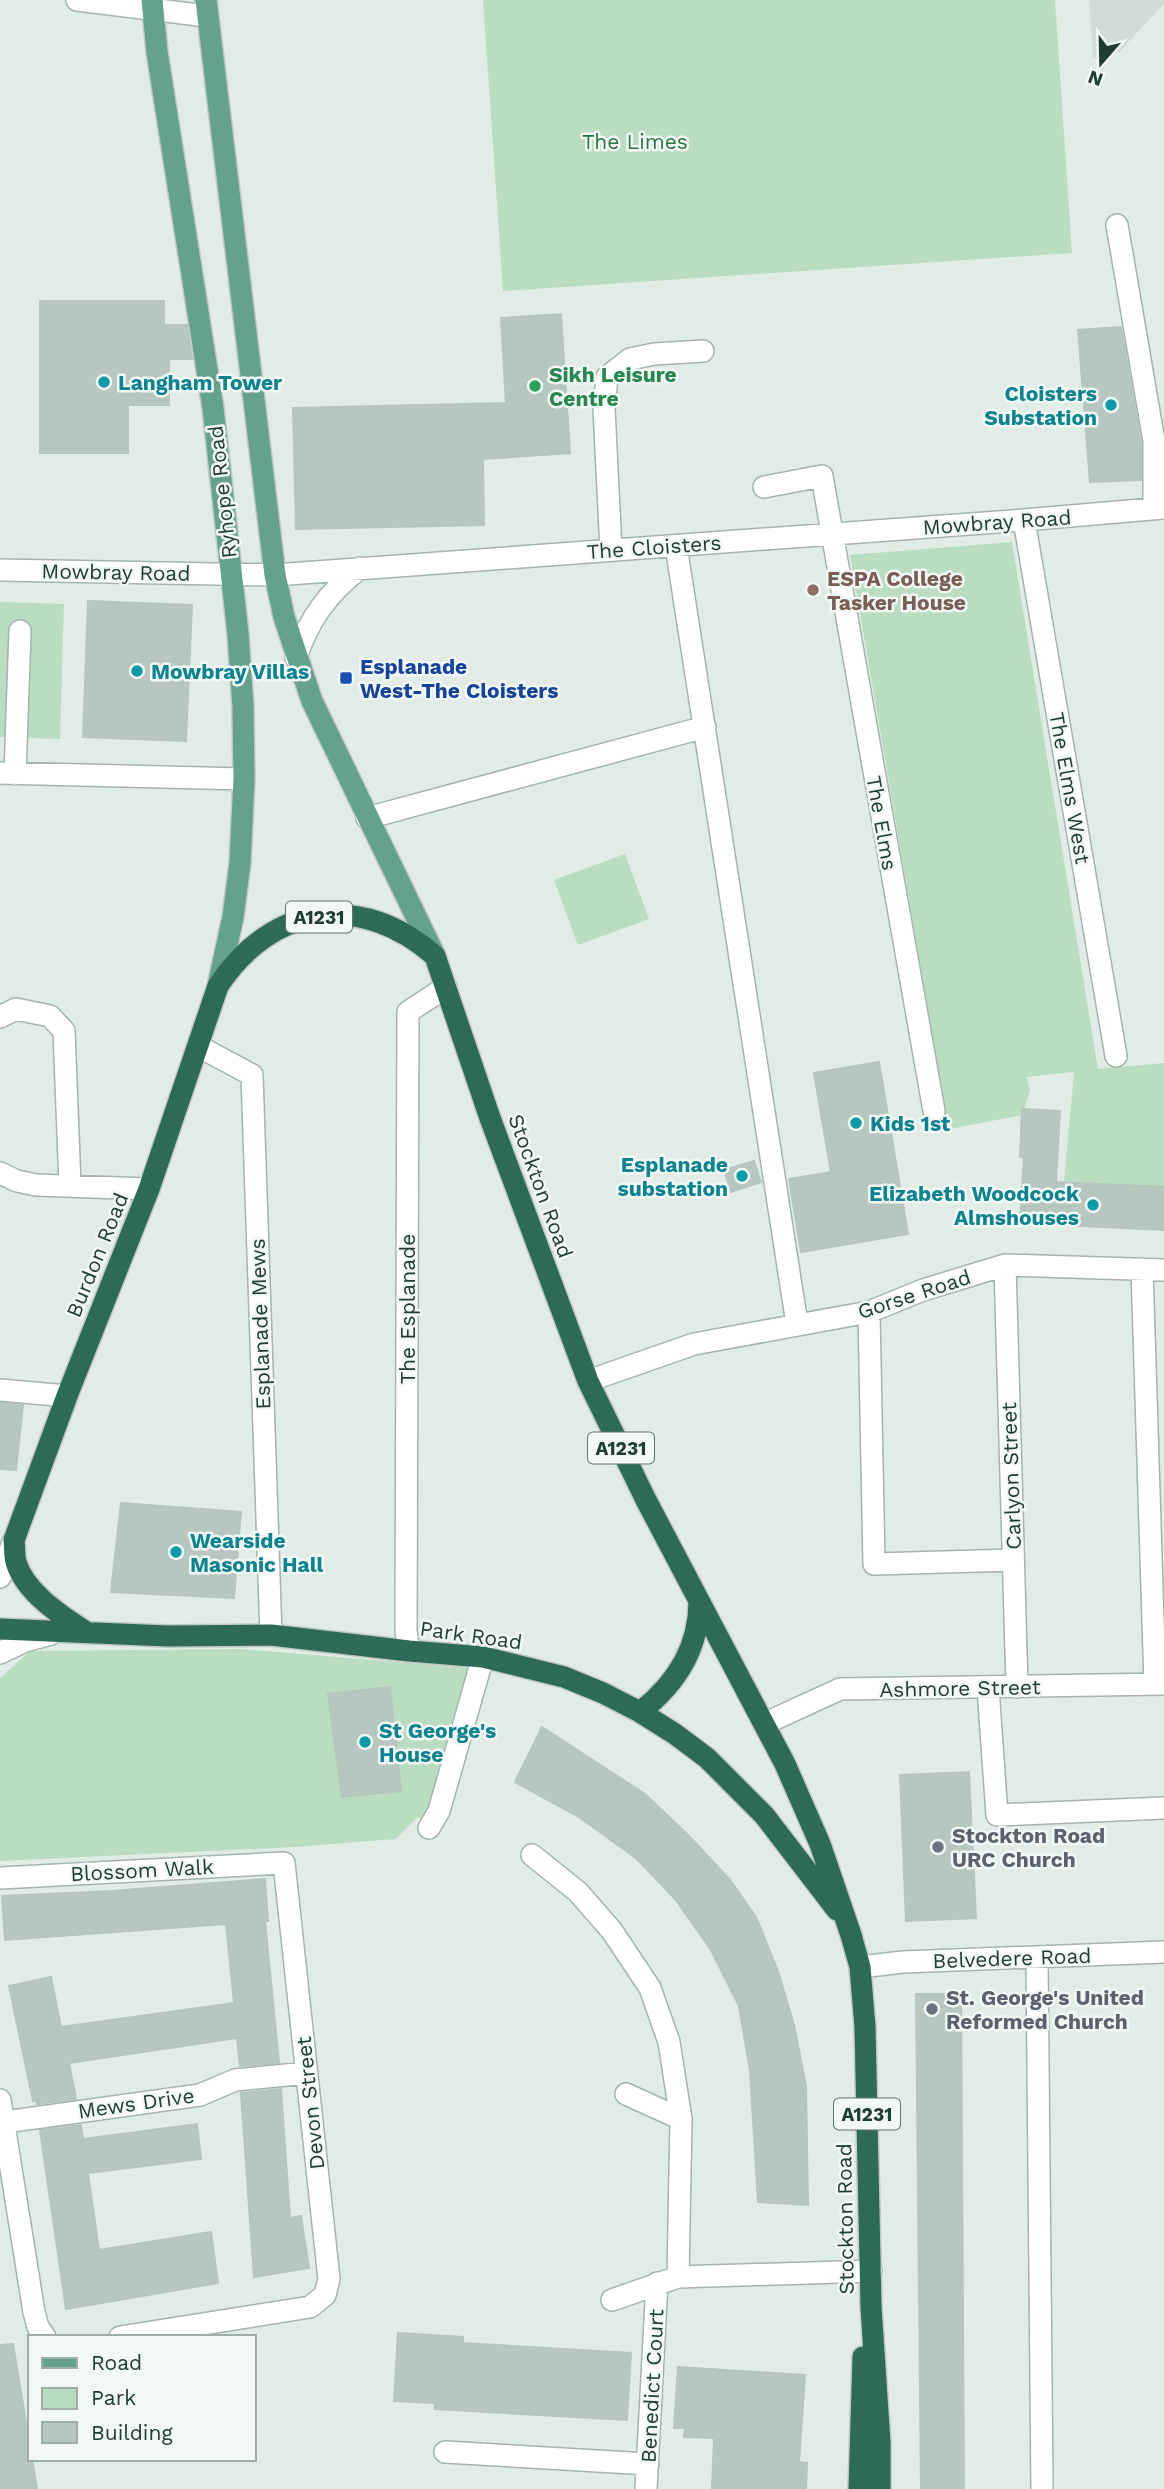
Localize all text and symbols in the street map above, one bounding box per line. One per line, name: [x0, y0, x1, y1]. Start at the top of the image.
north arrow: [1066, 28, 1136, 98]
text: N: [1085, 65, 1106, 92]
park label: The Limes: [582, 129, 688, 154]
place label: Sikh Leisure Centre: [549, 362, 677, 411]
place label: Langham Tower: [118, 370, 282, 395]
marker: Langham Tower: [96, 374, 112, 390]
marker: Sikh Leisure Centre: [527, 378, 543, 394]
place label: Cloisters Substation: [984, 381, 1097, 430]
marker: Cloisters Substation: [1103, 397, 1119, 413]
street label: Ryhope Road: [203, 424, 241, 560]
street label: Mowbray Road: [922, 504, 1072, 540]
street label: The Cloisters: [586, 530, 722, 564]
street label: Mowbray Road: [41, 558, 191, 586]
place label: ESPA College Tasker House: [827, 566, 966, 615]
marker: ESPA College Tasker House: [805, 582, 821, 598]
place label: Esplanade West-The Cloisters: [360, 654, 558, 703]
place label: Mowbray Villas: [151, 659, 309, 684]
marker: Mowbray Villas: [129, 663, 145, 679]
marker: Esplanade West-The Cloisters: [338, 670, 354, 686]
street label: The Elms West: [1044, 710, 1096, 866]
street label: The Elms: [861, 774, 903, 872]
road number: A1231: [286, 902, 352, 932]
street label: Stockton Road: [503, 1111, 579, 1261]
place label: Kids 1st: [870, 1111, 950, 1136]
marker: Kids 1st: [848, 1115, 864, 1131]
place label: Esplanade substation: [617, 1152, 728, 1201]
marker: Esplanade substation: [734, 1168, 750, 1184]
place label: Elizabeth Woodcock Almshouses: [869, 1181, 1080, 1230]
street label: Burdon Road: [61, 1189, 133, 1321]
marker: Elizabeth Woodcock Almshouses: [1085, 1197, 1101, 1213]
street label: The Esplanade: [395, 1234, 420, 1384]
street label: Esplanade Mews: [245, 1238, 275, 1410]
street label: Gorse Road: [854, 1264, 974, 1324]
street label: Carlyon Street: [996, 1402, 1026, 1550]
road number: A1231: [588, 1432, 654, 1464]
place label: Wearside Masonic Hall: [190, 1528, 324, 1577]
marker: Wearside Masonic Hall: [168, 1544, 184, 1560]
street label: Park Road: [418, 1615, 524, 1655]
street label: Ashmore Street: [879, 1674, 1041, 1702]
place label: St George's House: [379, 1718, 496, 1767]
marker: St George's House: [357, 1734, 373, 1750]
place label: Stockton Road URC Church: [952, 1823, 1105, 1872]
marker: Stockton Road URC Church: [930, 1839, 946, 1855]
street label: Blossom Walk: [70, 1854, 214, 1886]
street label: Belvedere Road: [932, 1943, 1092, 1973]
place label: St. George's United Reformed Church: [946, 1985, 1144, 2034]
marker: St. George's United Reformed Church: [924, 2001, 940, 2017]
street label: Devon Street: [291, 2035, 329, 2171]
street label: Mews Drive: [76, 2082, 196, 2124]
road number: A1231: [834, 2098, 900, 2130]
street label: Stockton Road: [831, 2143, 859, 2295]
street label: Benedict Court: [635, 2308, 669, 2464]
legend: [28, 2335, 256, 2461]
text: Road: [91, 2350, 142, 2375]
text: Park: [91, 2385, 136, 2410]
text: Building: [91, 2420, 173, 2445]

